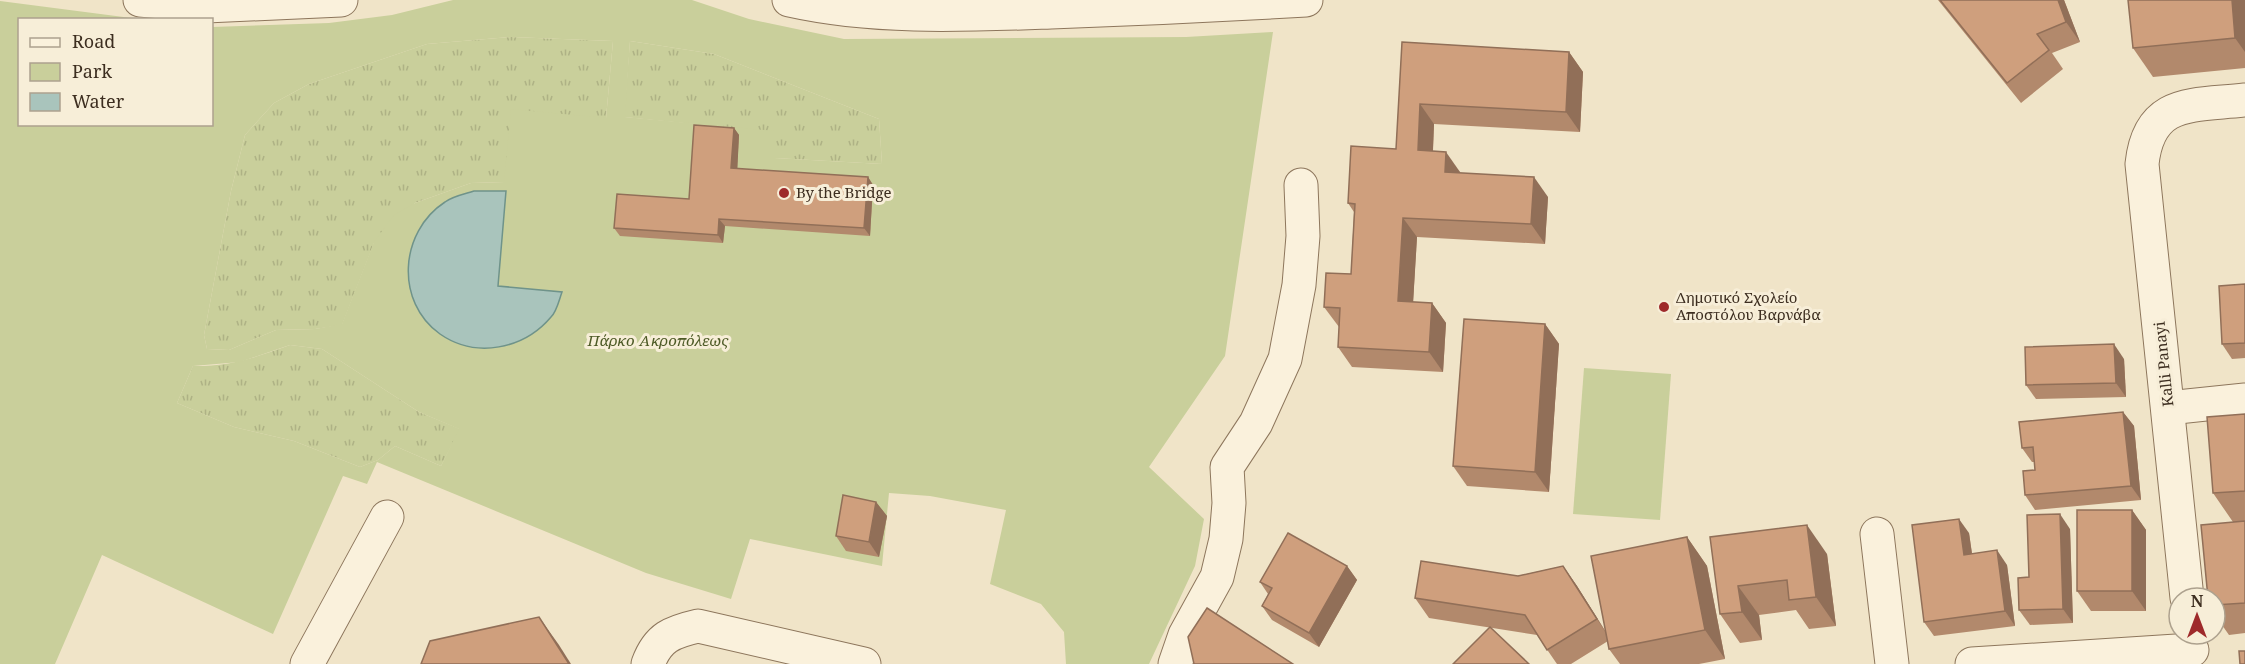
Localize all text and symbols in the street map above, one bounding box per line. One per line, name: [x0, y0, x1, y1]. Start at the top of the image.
legend: [18, 18, 213, 126]
text: Road: [72, 29, 115, 53]
text: Park: [72, 59, 112, 83]
text: Water: [72, 89, 125, 113]
place label: By the Bridge: [796, 182, 892, 202]
marker: By the Bridge: [777, 186, 791, 200]
place label: Δημοτικό Σχολείο Αποστόλου Βαρνάβα: [1676, 287, 1821, 324]
marker: Δημοτικό Σχολείο Αποστόλου Βαρνάβα: [1657, 300, 1671, 314]
street label: Kalli Panayi: [2149, 320, 2177, 408]
park label: Πάρκο Ακροπόλεως: [587, 330, 729, 350]
north arrow: [2167, 586, 2227, 646]
text: N: [2191, 590, 2204, 612]

